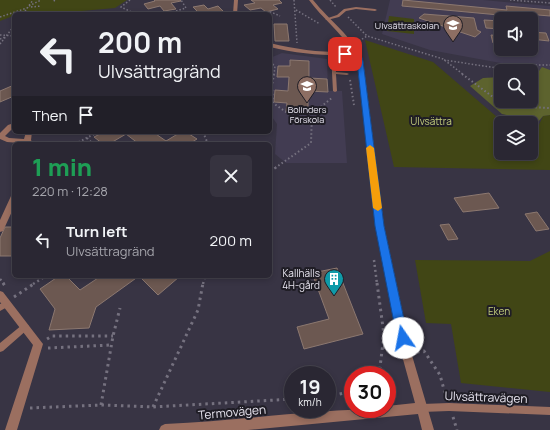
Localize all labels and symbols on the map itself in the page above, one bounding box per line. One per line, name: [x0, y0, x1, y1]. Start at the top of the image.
school or university icon: Ulvsättraskolan: [442, 14, 464, 42]
place label: Ulvsättraskolan: [375, 19, 439, 32]
pin: [328, 37, 362, 71]
school or university icon: Bolinders Förskola: [296, 75, 318, 103]
place label: Bolinders Förskola: [288, 103, 327, 126]
park label: Ulvsättra: [410, 114, 452, 128]
place label: Kallhälls 4H-gård: [282, 266, 320, 292]
building icon: Kallhälls 4H-gård: [323, 268, 345, 296]
park label: Eken: [488, 304, 510, 318]
position arrow: [382, 317, 424, 359]
speed limit sign: 30: [344, 366, 396, 418]
street label: Ulvsättravägen: [444, 387, 528, 407]
street label: Termovägen: [197, 401, 267, 423]

